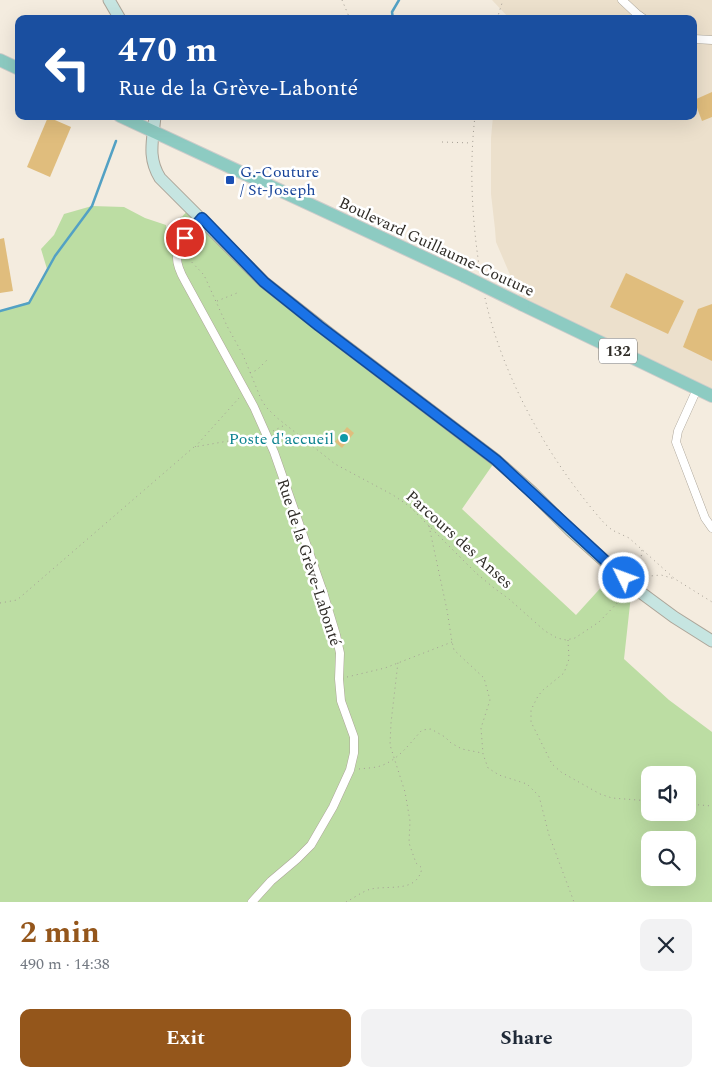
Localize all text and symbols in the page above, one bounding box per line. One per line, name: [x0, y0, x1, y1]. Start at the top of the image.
text: 470 m: [118, 24, 217, 77]
icon: left: [35, 35, 100, 100]
text: Rue de la Grève-Labonté: [118, 72, 358, 105]
place label: G.-Couture / St-Joseph: [240, 160, 319, 202]
marker: G.-Couture / St-Joseph: [224, 174, 236, 186]
street label: Boulevard Guillaume-Couture: [335, 191, 538, 303]
pin: [164, 217, 206, 259]
icon: arrive: [171, 224, 199, 252]
road number: 132: [599, 338, 637, 364]
place label: Poste d'accueil: [229, 427, 334, 451]
marker: Poste d'accueil: [338, 432, 350, 444]
street label: Rue de la Grève-Labonté: [271, 476, 348, 649]
street label: Parcours des Anses: [400, 485, 518, 595]
position arrow: [597, 551, 649, 603]
map controls: [641, 766, 696, 886]
button: sound: [641, 766, 696, 821]
button: search: [641, 831, 696, 886]
text: 2 min: [20, 910, 100, 956]
button: close: [640, 919, 692, 971]
text: 490 m · 14:38: [20, 952, 110, 976]
button: Exit: [20, 1009, 351, 1067]
button: Share: [361, 1009, 692, 1067]

